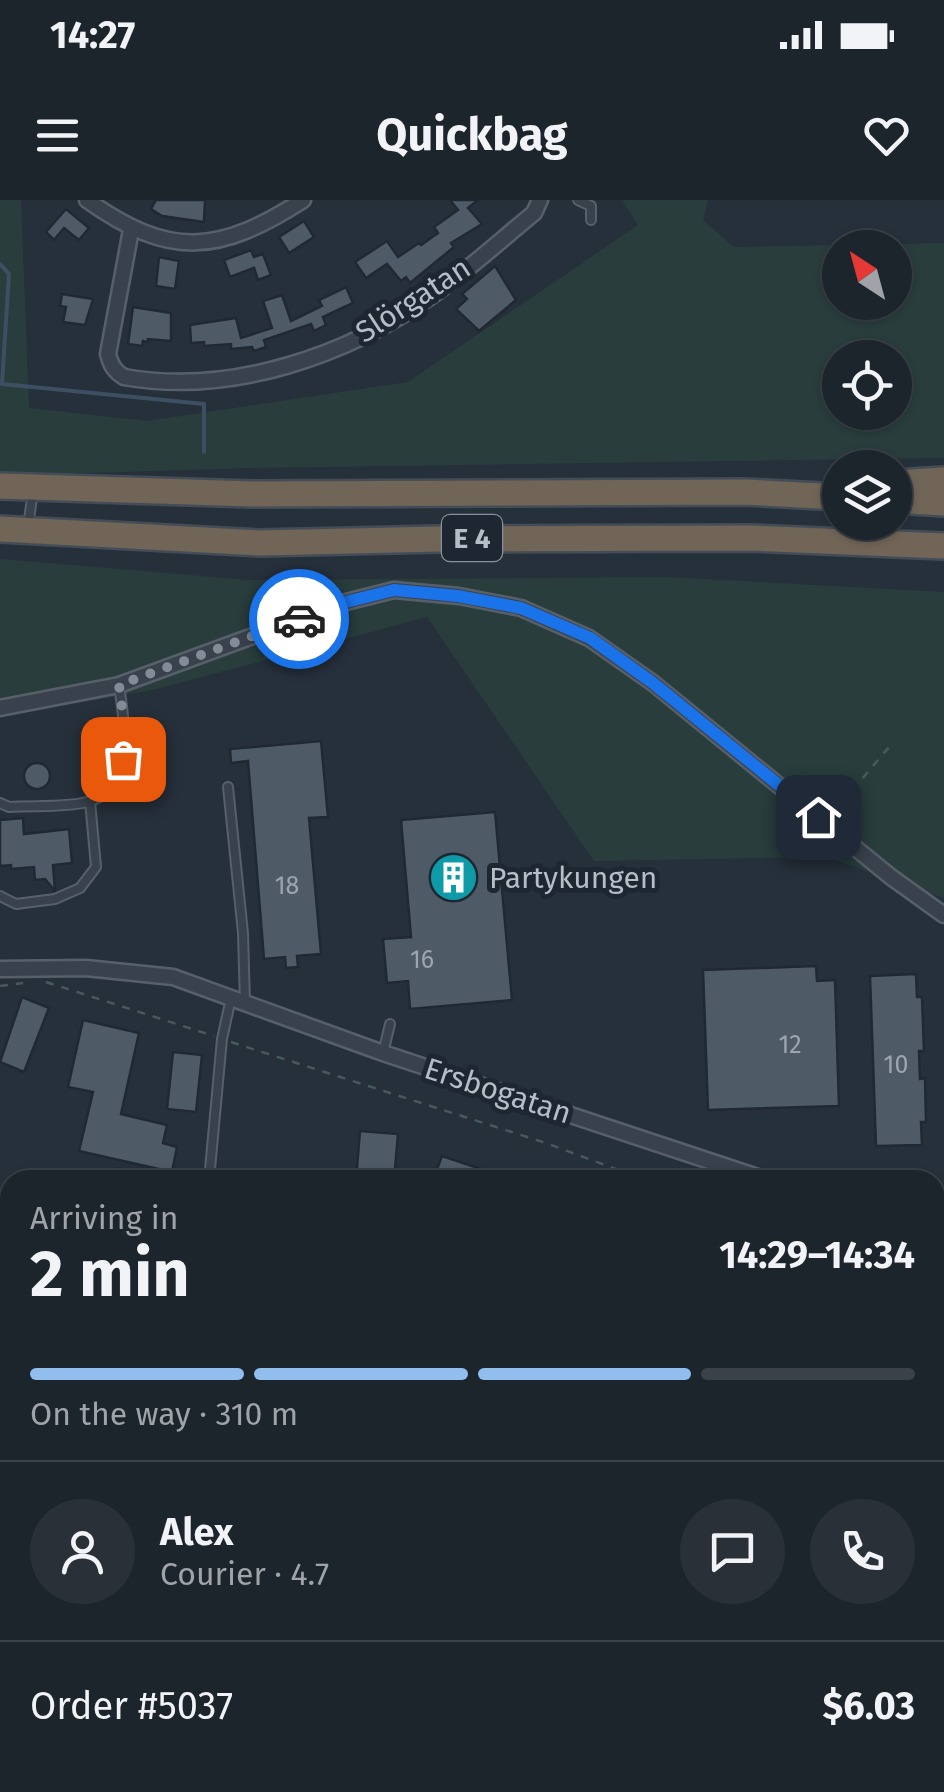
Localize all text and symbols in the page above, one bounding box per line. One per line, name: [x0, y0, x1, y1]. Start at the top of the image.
text: 14:27: [50, 12, 135, 58]
icon: menu: [30, 108, 85, 163]
text: Quickbag: [376, 108, 568, 162]
icon: heart: [859, 108, 914, 163]
north arrow: [822, 230, 912, 320]
map controls: [822, 230, 912, 540]
street label: Slörgatan: [349, 250, 477, 350]
button: locate: [822, 340, 912, 430]
button: layers: [822, 450, 912, 540]
road number: E 4: [442, 515, 502, 561]
courier: [249, 569, 349, 669]
icon: car: [272, 592, 327, 647]
pin: [81, 717, 166, 802]
icon: bag: [96, 732, 151, 787]
pin: [776, 775, 861, 860]
icon: home: [791, 790, 846, 845]
building icon: Partykungen: [428, 852, 480, 904]
place label: Partykungen: [489, 860, 657, 896]
house number: 18: [275, 871, 299, 901]
house number: 16: [410, 945, 434, 975]
house number: 12: [778, 1030, 802, 1060]
street label: Ersbogatan: [420, 1050, 576, 1132]
house number: 10: [884, 1050, 908, 1080]
text: Arriving in: [30, 1199, 178, 1237]
text: 14:29–14:34: [719, 1232, 915, 1278]
text: 2 min: [30, 1235, 190, 1313]
text: On the way · 310 m: [30, 1395, 298, 1433]
button: person: [30, 1499, 135, 1604]
button: chat: [680, 1499, 785, 1604]
button: phone: [810, 1499, 915, 1604]
text: Alex: [160, 1509, 233, 1555]
text: Courier · 4.7: [160, 1555, 329, 1593]
text: Order #5037: [30, 1683, 233, 1729]
text: $6.03: [823, 1683, 915, 1729]

